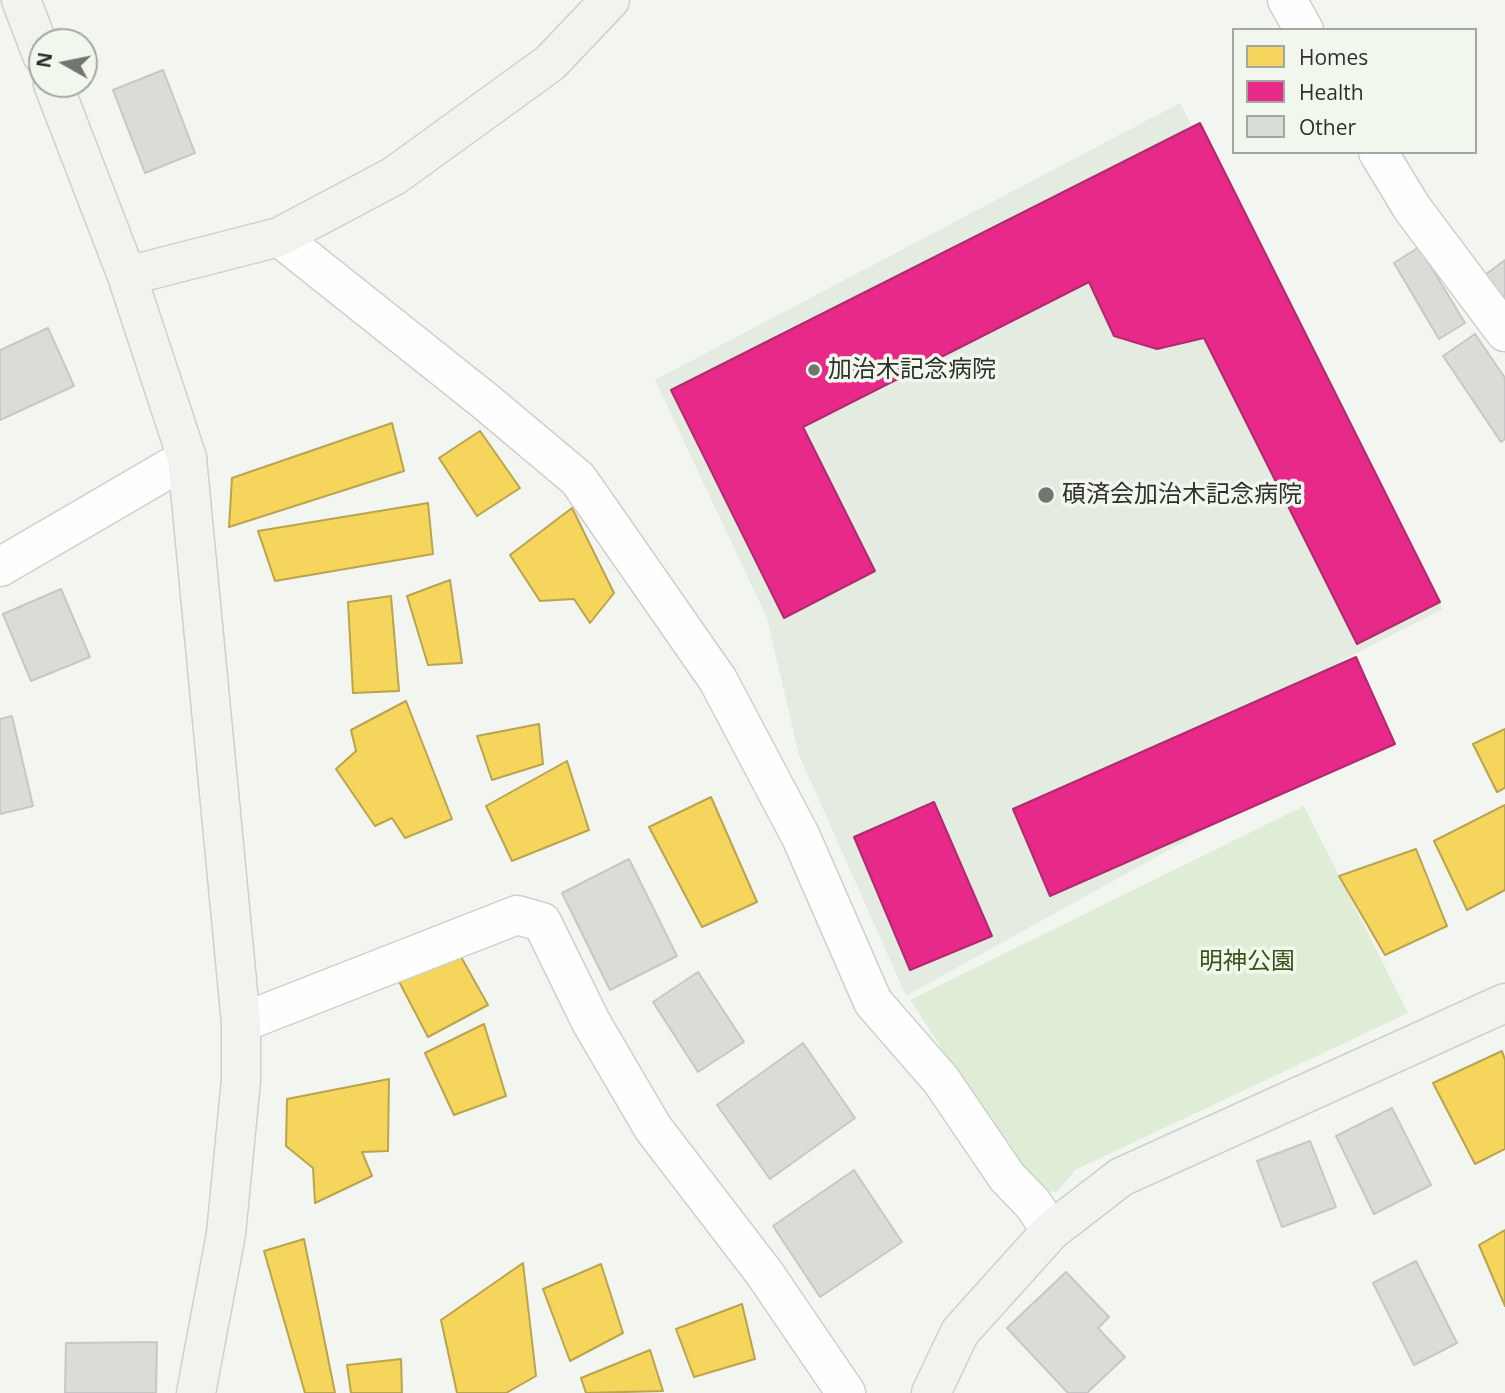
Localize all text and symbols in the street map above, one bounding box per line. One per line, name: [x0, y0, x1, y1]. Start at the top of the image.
north arrow: [28, 28, 98, 98]
legend: [1232, 28, 1477, 154]
text: Homes: [1299, 43, 1368, 71]
text: N: [30, 50, 58, 70]
text: Health: [1299, 78, 1364, 106]
text: Other: [1299, 113, 1356, 141]
place label: 加治木記念病院: [828, 356, 996, 384]
marker: 加治木記念病院: [806, 362, 822, 378]
place label: 碩済会加治木記念病院: [1062, 481, 1302, 509]
marker: 碩済会加治木記念病院: [1036, 485, 1056, 505]
park label: 明神公園: [1199, 948, 1295, 976]

